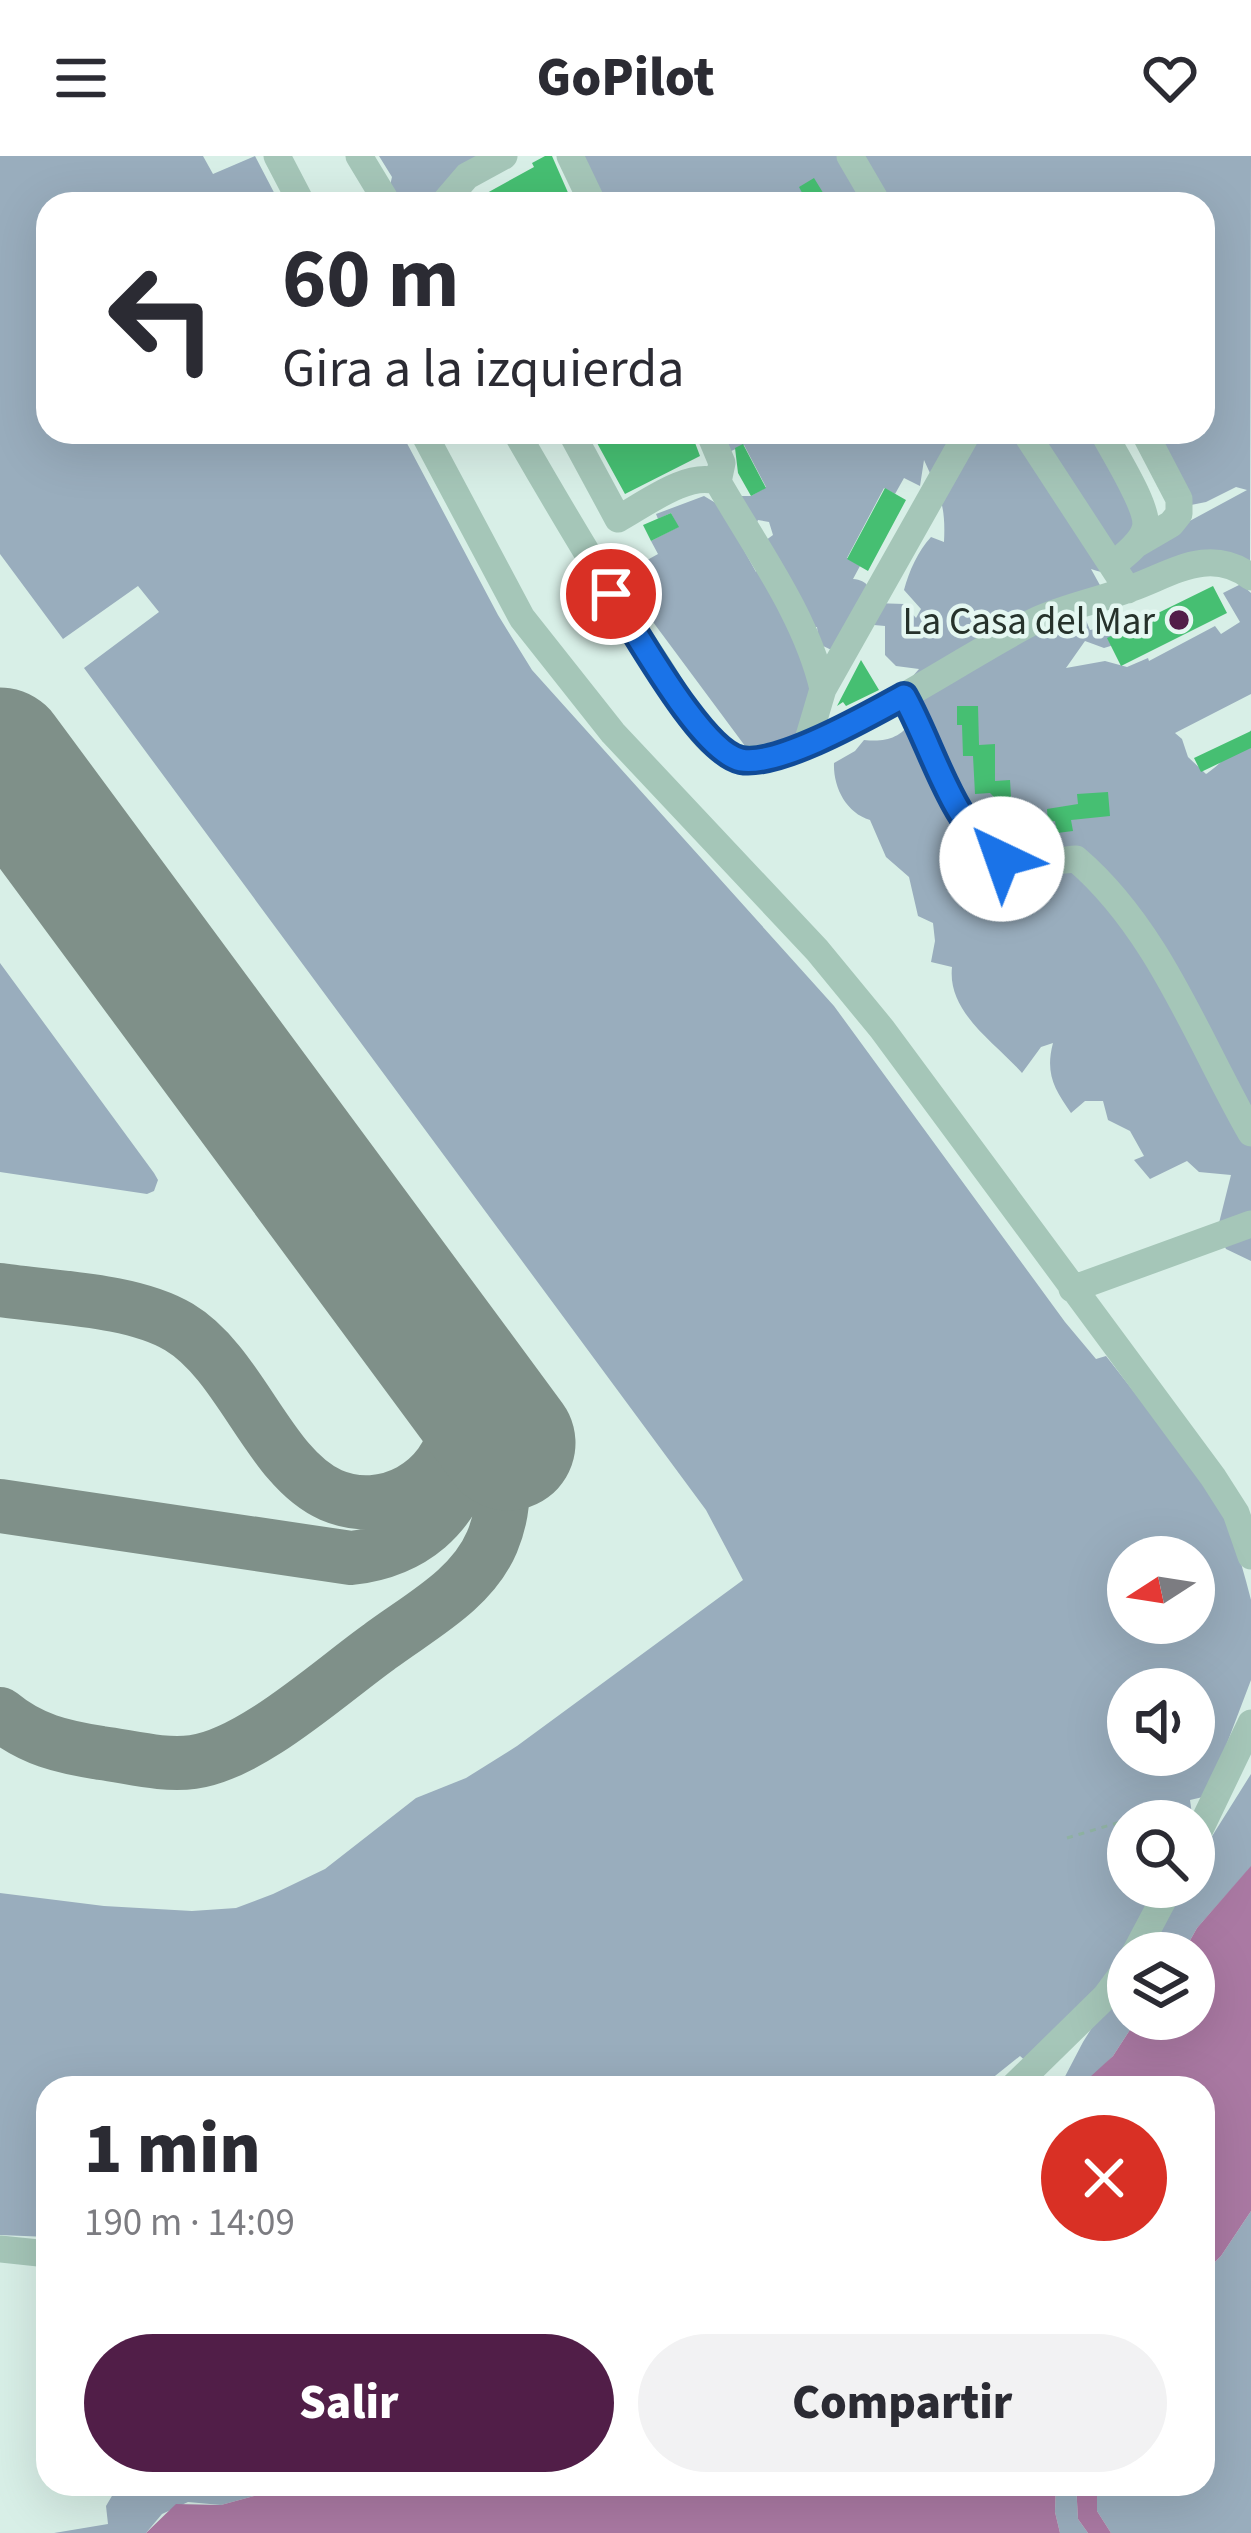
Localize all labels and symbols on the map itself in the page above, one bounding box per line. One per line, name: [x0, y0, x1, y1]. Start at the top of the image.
pin: [560, 543, 662, 645]
place label: La Casa del Mar: [903, 594, 1155, 650]
marker: La Casa del Mar: [1166, 607, 1192, 633]
position arrow: [939, 796, 1065, 922]
north arrow: [1107, 1536, 1215, 1644]

